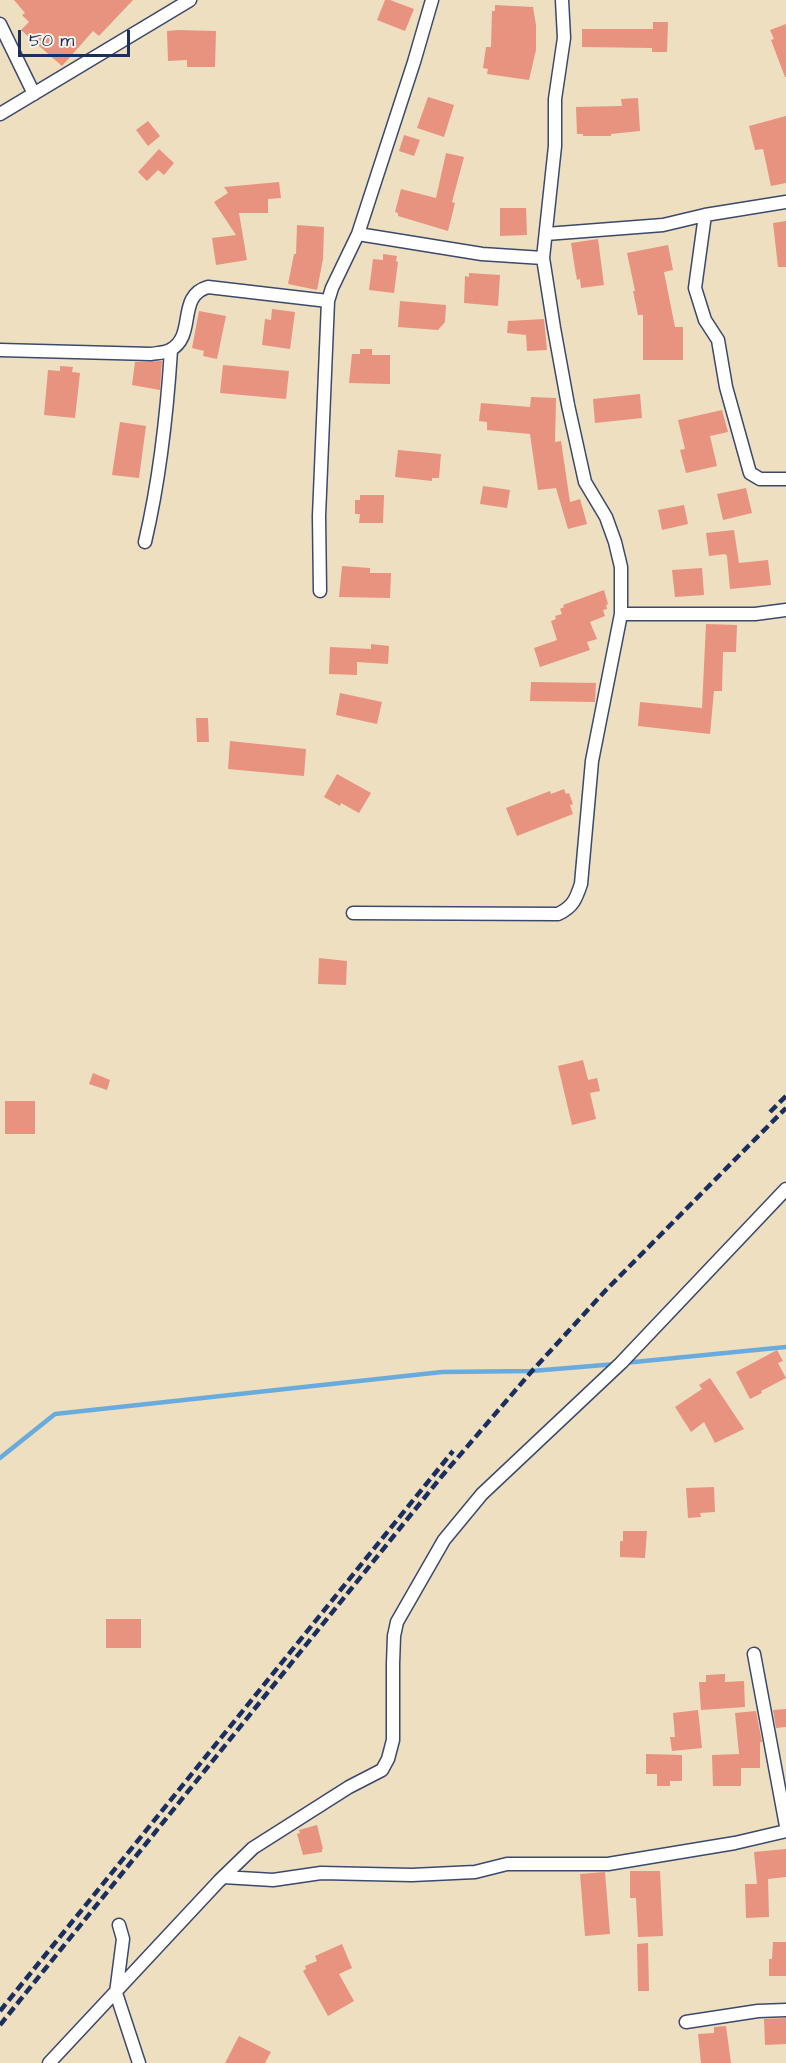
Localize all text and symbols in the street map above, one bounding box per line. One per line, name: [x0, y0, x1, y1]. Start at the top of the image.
scale bar: [21, 18, 134, 56]
text: 50 m: [29, 28, 74, 53]

